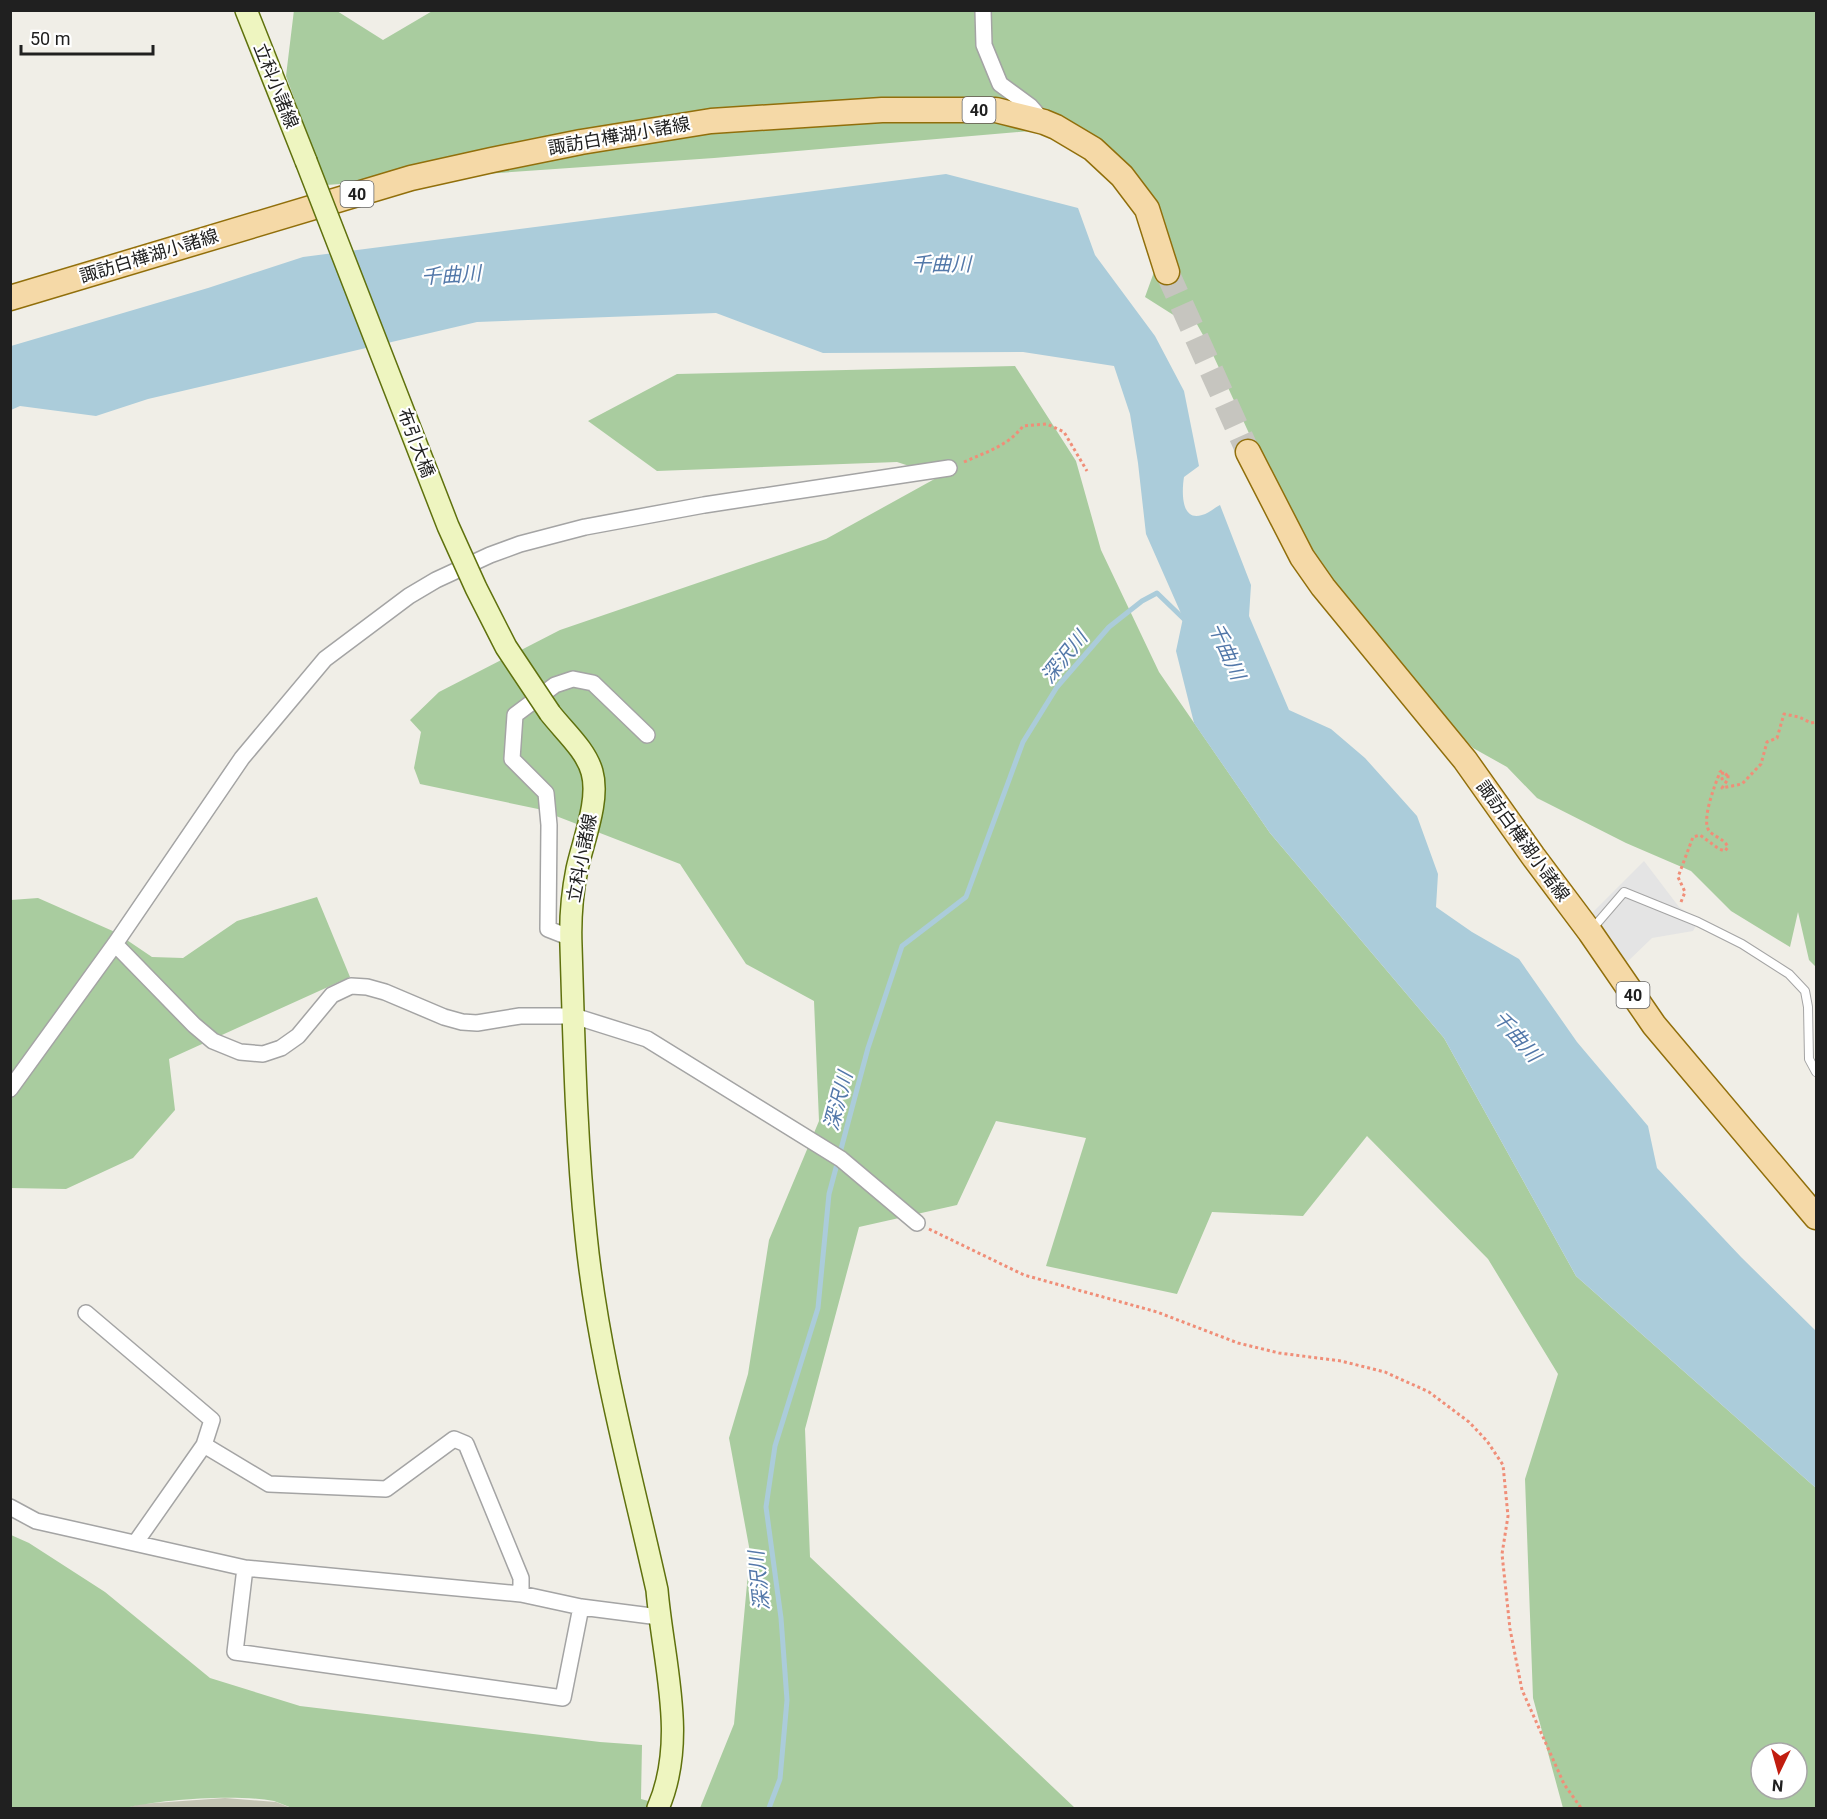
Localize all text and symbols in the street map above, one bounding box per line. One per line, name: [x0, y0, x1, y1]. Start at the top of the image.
scale bar: [21, 18, 153, 56]
text: 50 m: [30, 28, 70, 49]
street label: 立科小諸線: [250, 40, 303, 131]
road number: 40: [962, 97, 996, 123]
street label: 諏訪白樺湖小諸線: [546, 113, 692, 158]
road number: 40: [340, 181, 374, 207]
street label: 諏訪白樺湖小諸線: [77, 224, 221, 287]
water label: 千曲川: [911, 252, 973, 276]
water label: 千曲川: [420, 261, 484, 289]
street label: 布引大橋: [394, 405, 439, 480]
water label: 千曲川: [1204, 619, 1251, 685]
water label: 深沢川: [1036, 625, 1093, 688]
street label: 諏訪白樺湖小諸線: [1473, 776, 1574, 905]
street label: 立科小諸線: [563, 812, 600, 904]
road number: 40: [1616, 982, 1650, 1008]
water label: 千曲川: [1488, 1005, 1547, 1068]
water label: 深沢川: [819, 1067, 858, 1133]
water label: 深沢川: [744, 1548, 774, 1612]
north arrow: [1749, 1741, 1809, 1801]
text: N: [1771, 1775, 1784, 1795]

